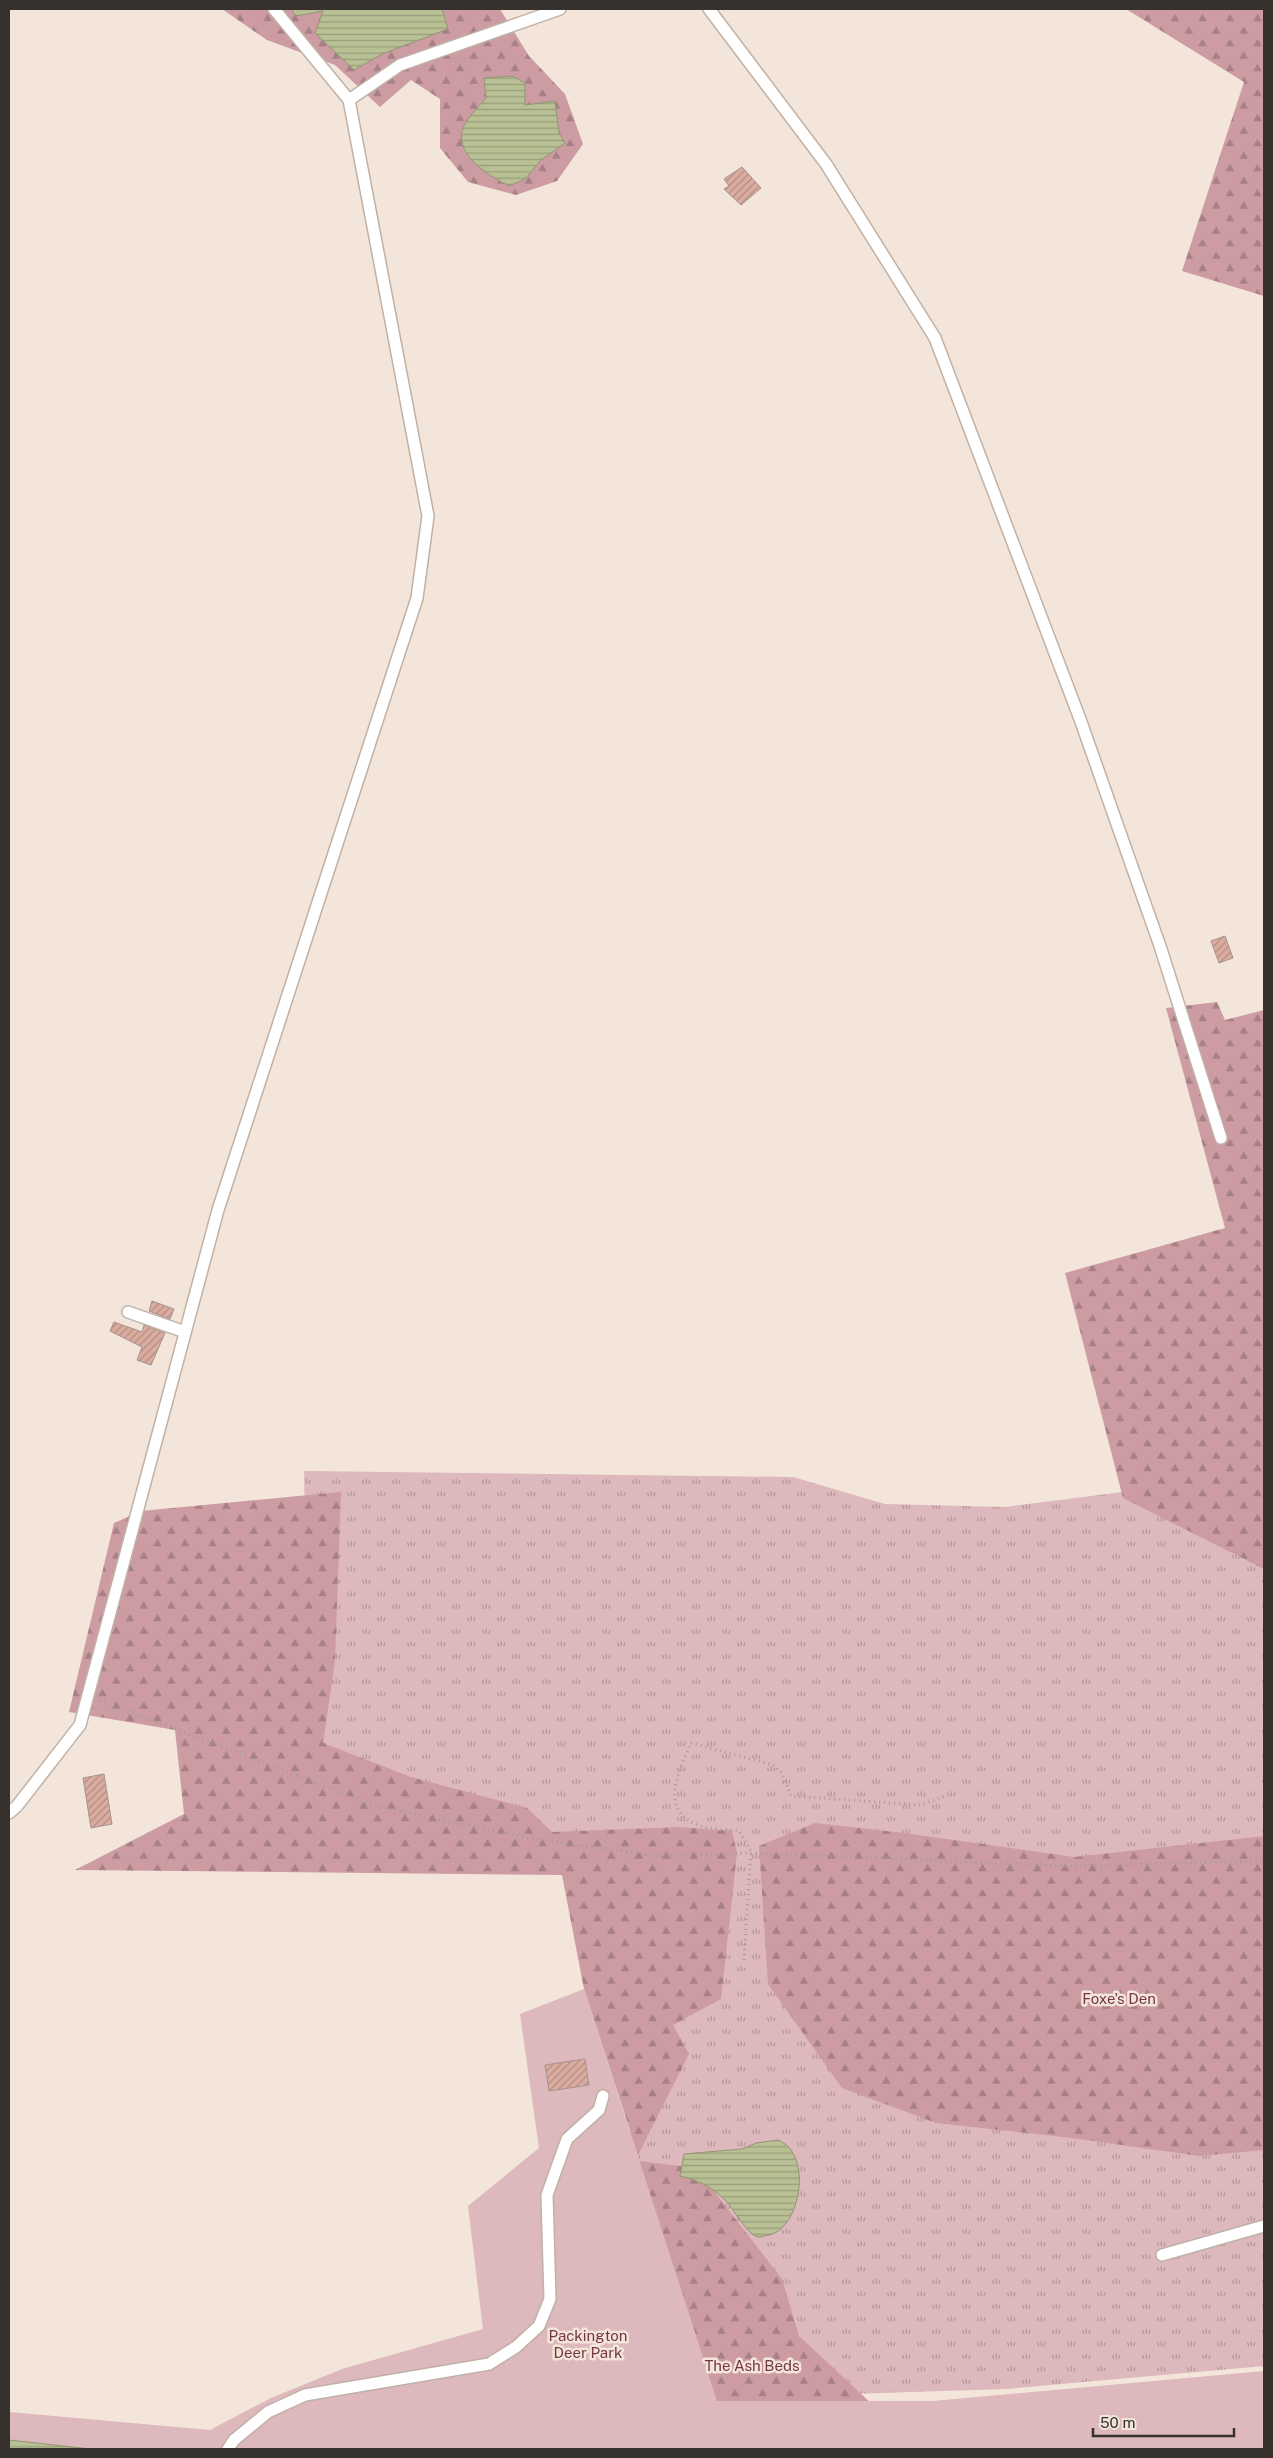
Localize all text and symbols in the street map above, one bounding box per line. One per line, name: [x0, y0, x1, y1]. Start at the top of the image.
park label: Foxe's Den: [1082, 1990, 1156, 2007]
park label: Packington Deer Park: [549, 2327, 627, 2361]
park label: The Ash Beds: [704, 2357, 800, 2374]
scale bar: [1093, 2406, 1234, 2438]
text: 50 m: [1100, 2414, 1135, 2431]

